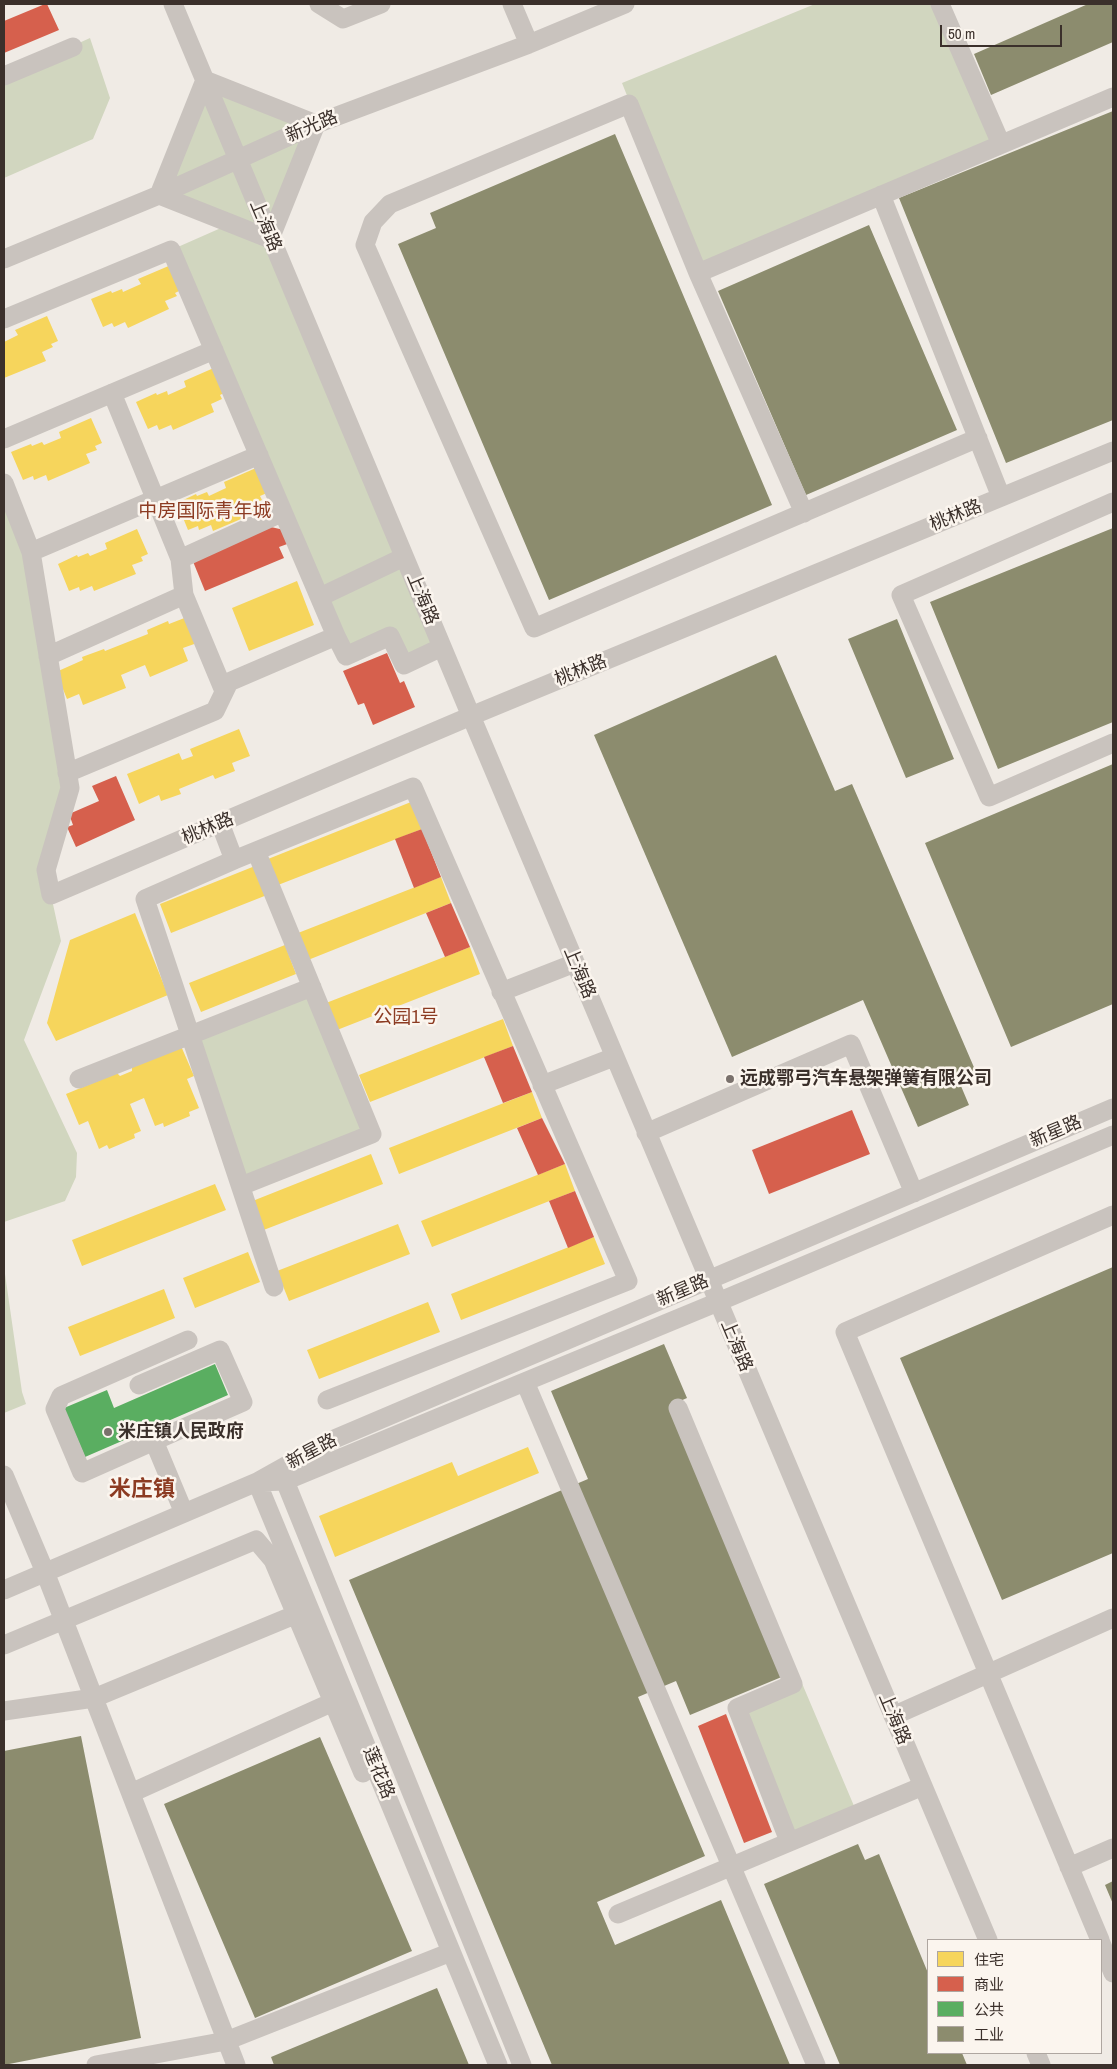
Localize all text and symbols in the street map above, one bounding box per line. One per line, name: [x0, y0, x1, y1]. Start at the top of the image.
scale bar: [942, 15, 1064, 47]
text: 50 m: [948, 23, 975, 44]
street label: 新光路: [283, 107, 341, 147]
street label: 上海路: [245, 197, 285, 255]
street label: 桃林路: [927, 496, 985, 536]
district label: 中房国际青年城: [139, 501, 271, 523]
street label: 上海路: [402, 570, 442, 628]
street label: 桃林路: [552, 651, 610, 691]
street label: 桃林路: [179, 809, 237, 849]
street label: 上海路: [559, 944, 599, 1002]
district label: 公园1号: [373, 1007, 439, 1029]
place label: 远成鄂弓汽车悬架弹簧有限公司: [740, 1068, 992, 1090]
marker: 远成鄂弓汽车悬架弹簧有限公司: [724, 1073, 736, 1085]
street label: 新星路: [1027, 1112, 1085, 1152]
street label: 新星路: [654, 1271, 712, 1311]
street label: 上海路: [716, 1317, 756, 1375]
place label: 米庄镇人民政府: [118, 1421, 244, 1443]
marker: 米庄镇人民政府: [102, 1426, 114, 1438]
street label: 新星路: [283, 1430, 341, 1474]
district label: 米庄镇: [109, 1477, 175, 1503]
street label: 上海路: [874, 1690, 914, 1748]
street label: 莲花路: [358, 1744, 398, 1802]
legend: [927, 1939, 1102, 2054]
text: 住宅: [974, 1949, 1004, 1970]
text: 商业: [974, 1974, 1004, 1995]
text: 公共: [974, 1999, 1004, 2020]
text: 工业: [974, 2024, 1004, 2045]

